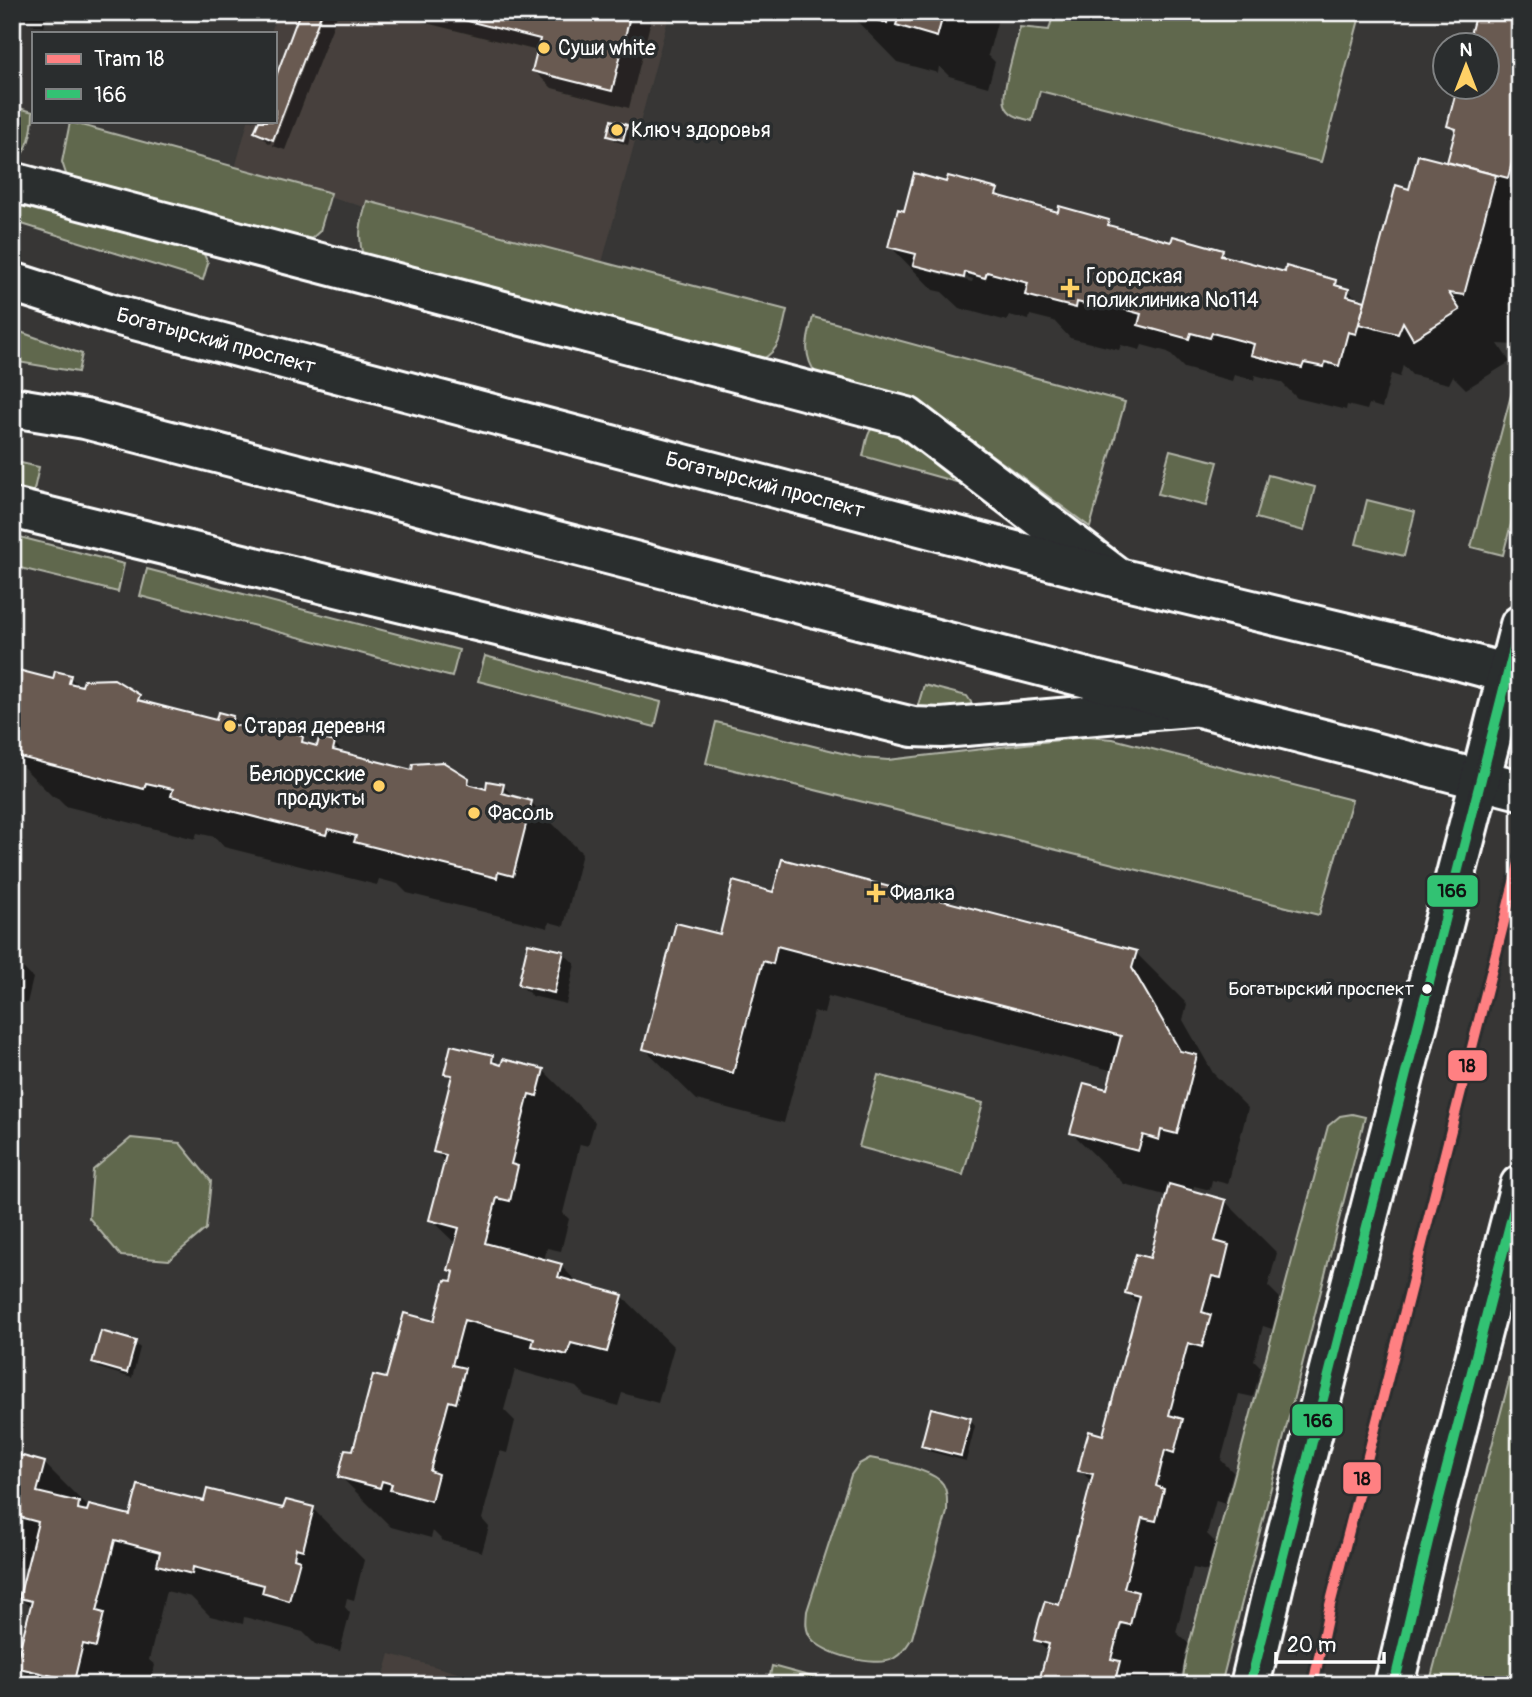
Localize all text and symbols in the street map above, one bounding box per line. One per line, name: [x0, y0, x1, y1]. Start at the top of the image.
legend: [32, 32, 276, 122]
north arrow: [1430, 32, 1500, 102]
place label: Суши white: [558, 35, 656, 62]
text: N: [1460, 38, 1473, 62]
marker: Суши white: [536, 40, 552, 56]
text: Tram 18: [94, 46, 164, 73]
text: 166: [94, 82, 127, 109]
place label: Ключ здоровья: [631, 117, 771, 144]
marker: Ключ здоровья: [609, 122, 625, 138]
place label: Городская поликлиника №114: [1086, 263, 1259, 314]
marker: Городская поликлиника №114: [1060, 278, 1080, 298]
street label: Богатырский проспект: [113, 301, 319, 381]
street label: Богатырский проспект: [662, 445, 868, 525]
place label: Старая деревня: [244, 713, 385, 740]
marker: Старая деревня: [222, 718, 238, 734]
place label: Белорусские продукты: [249, 761, 366, 812]
marker: Белорусские продукты: [371, 778, 387, 794]
place label: Фасоль: [488, 800, 555, 827]
marker: Фасоль: [466, 805, 482, 821]
line badge: 166: [1426, 874, 1479, 908]
text: 166: [1437, 879, 1467, 903]
place label: Фиалка: [890, 880, 955, 907]
marker: Фиалка: [868, 885, 884, 901]
place label: Богатырский проспект: [1228, 977, 1414, 1001]
marker: Богатырский проспект: [1420, 982, 1434, 996]
line badge: 18: [1447, 1049, 1488, 1082]
text: 18: [1458, 1054, 1476, 1078]
line badge: 166: [1291, 1403, 1344, 1437]
text: 166: [1303, 1409, 1333, 1433]
line badge: 18: [1342, 1461, 1382, 1495]
text: 18: [1353, 1467, 1371, 1491]
scale bar: [1276, 1620, 1385, 1664]
text: 20 m: [1287, 1632, 1336, 1659]

